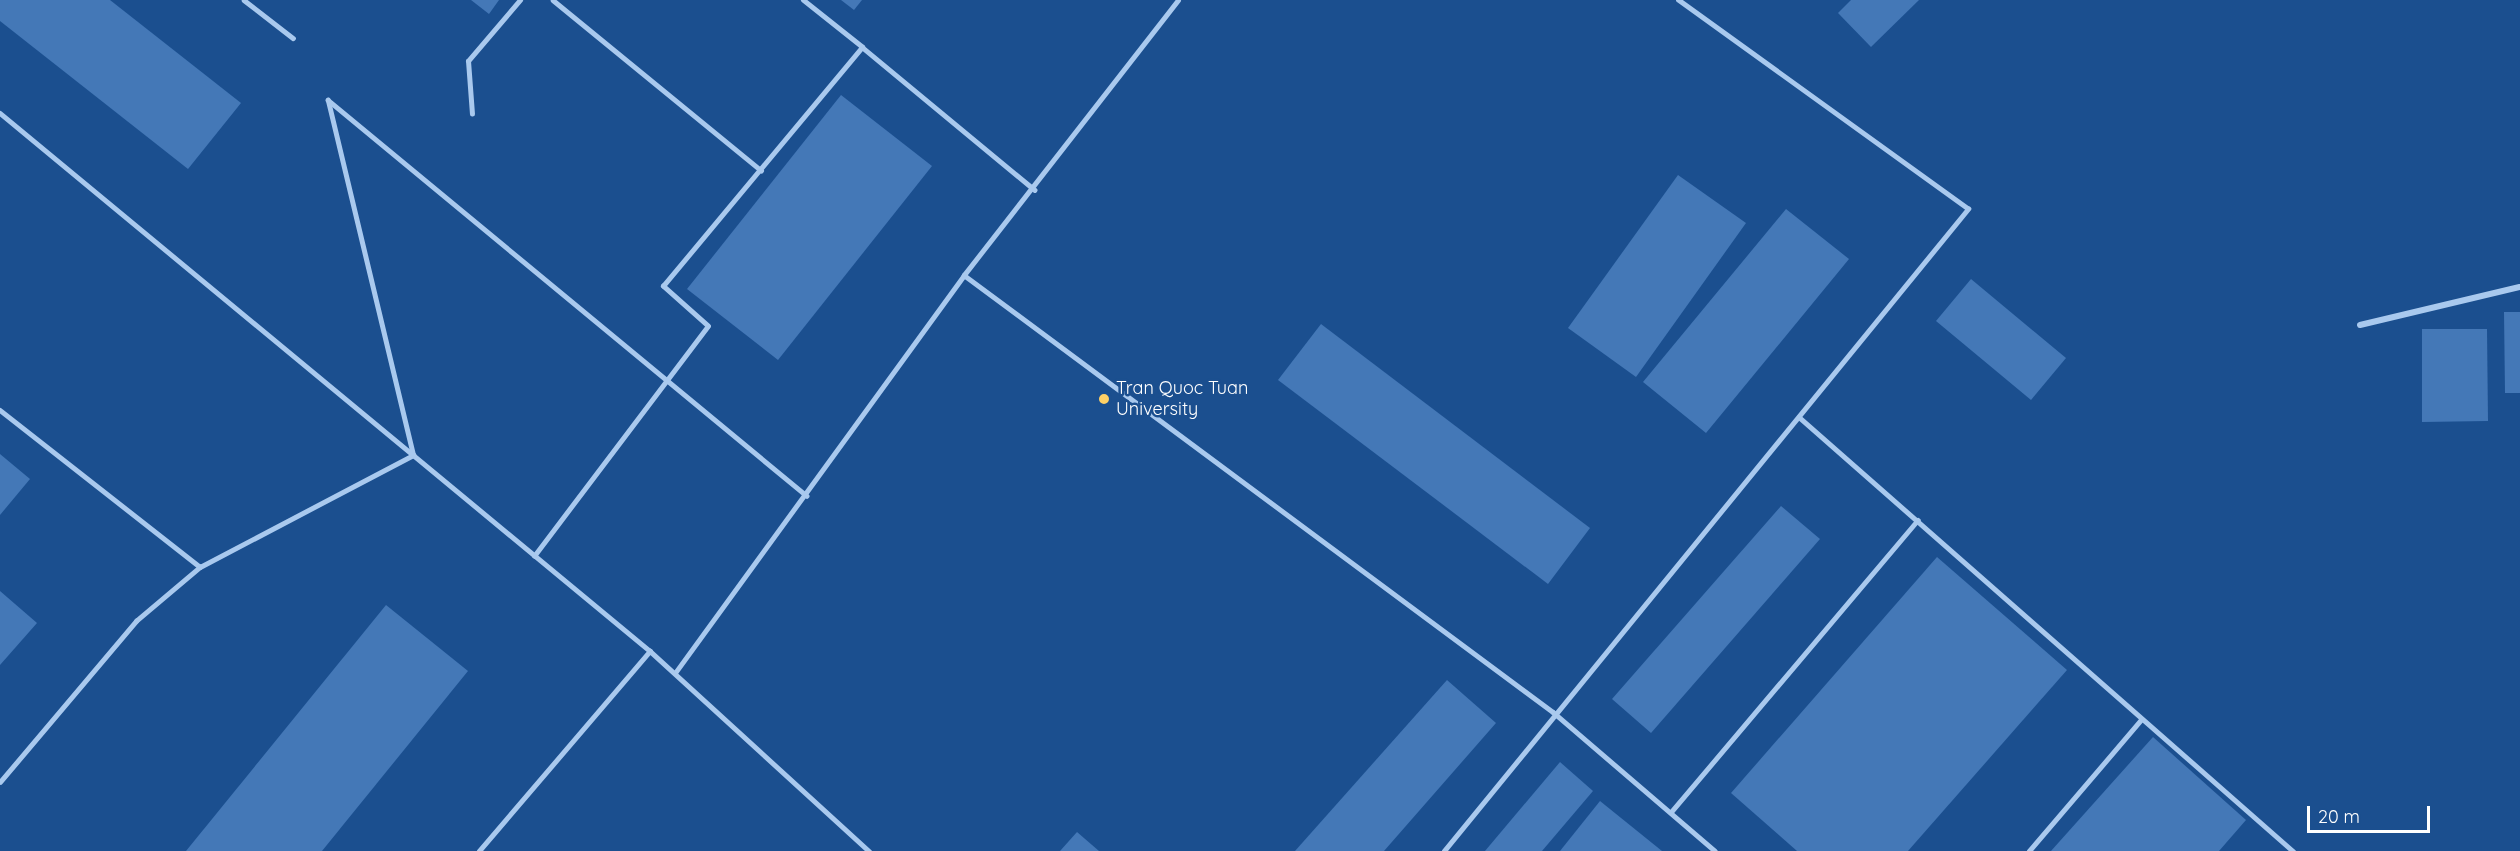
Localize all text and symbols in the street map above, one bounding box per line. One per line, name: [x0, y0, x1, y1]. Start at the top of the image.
place label: Tran Quoc Tuan University: [1116, 378, 1248, 420]
marker: Tran Quoc Tuan University: [1097, 392, 1111, 406]
scale bar: [2310, 794, 2433, 832]
text: 20 m: [2318, 805, 2360, 828]

